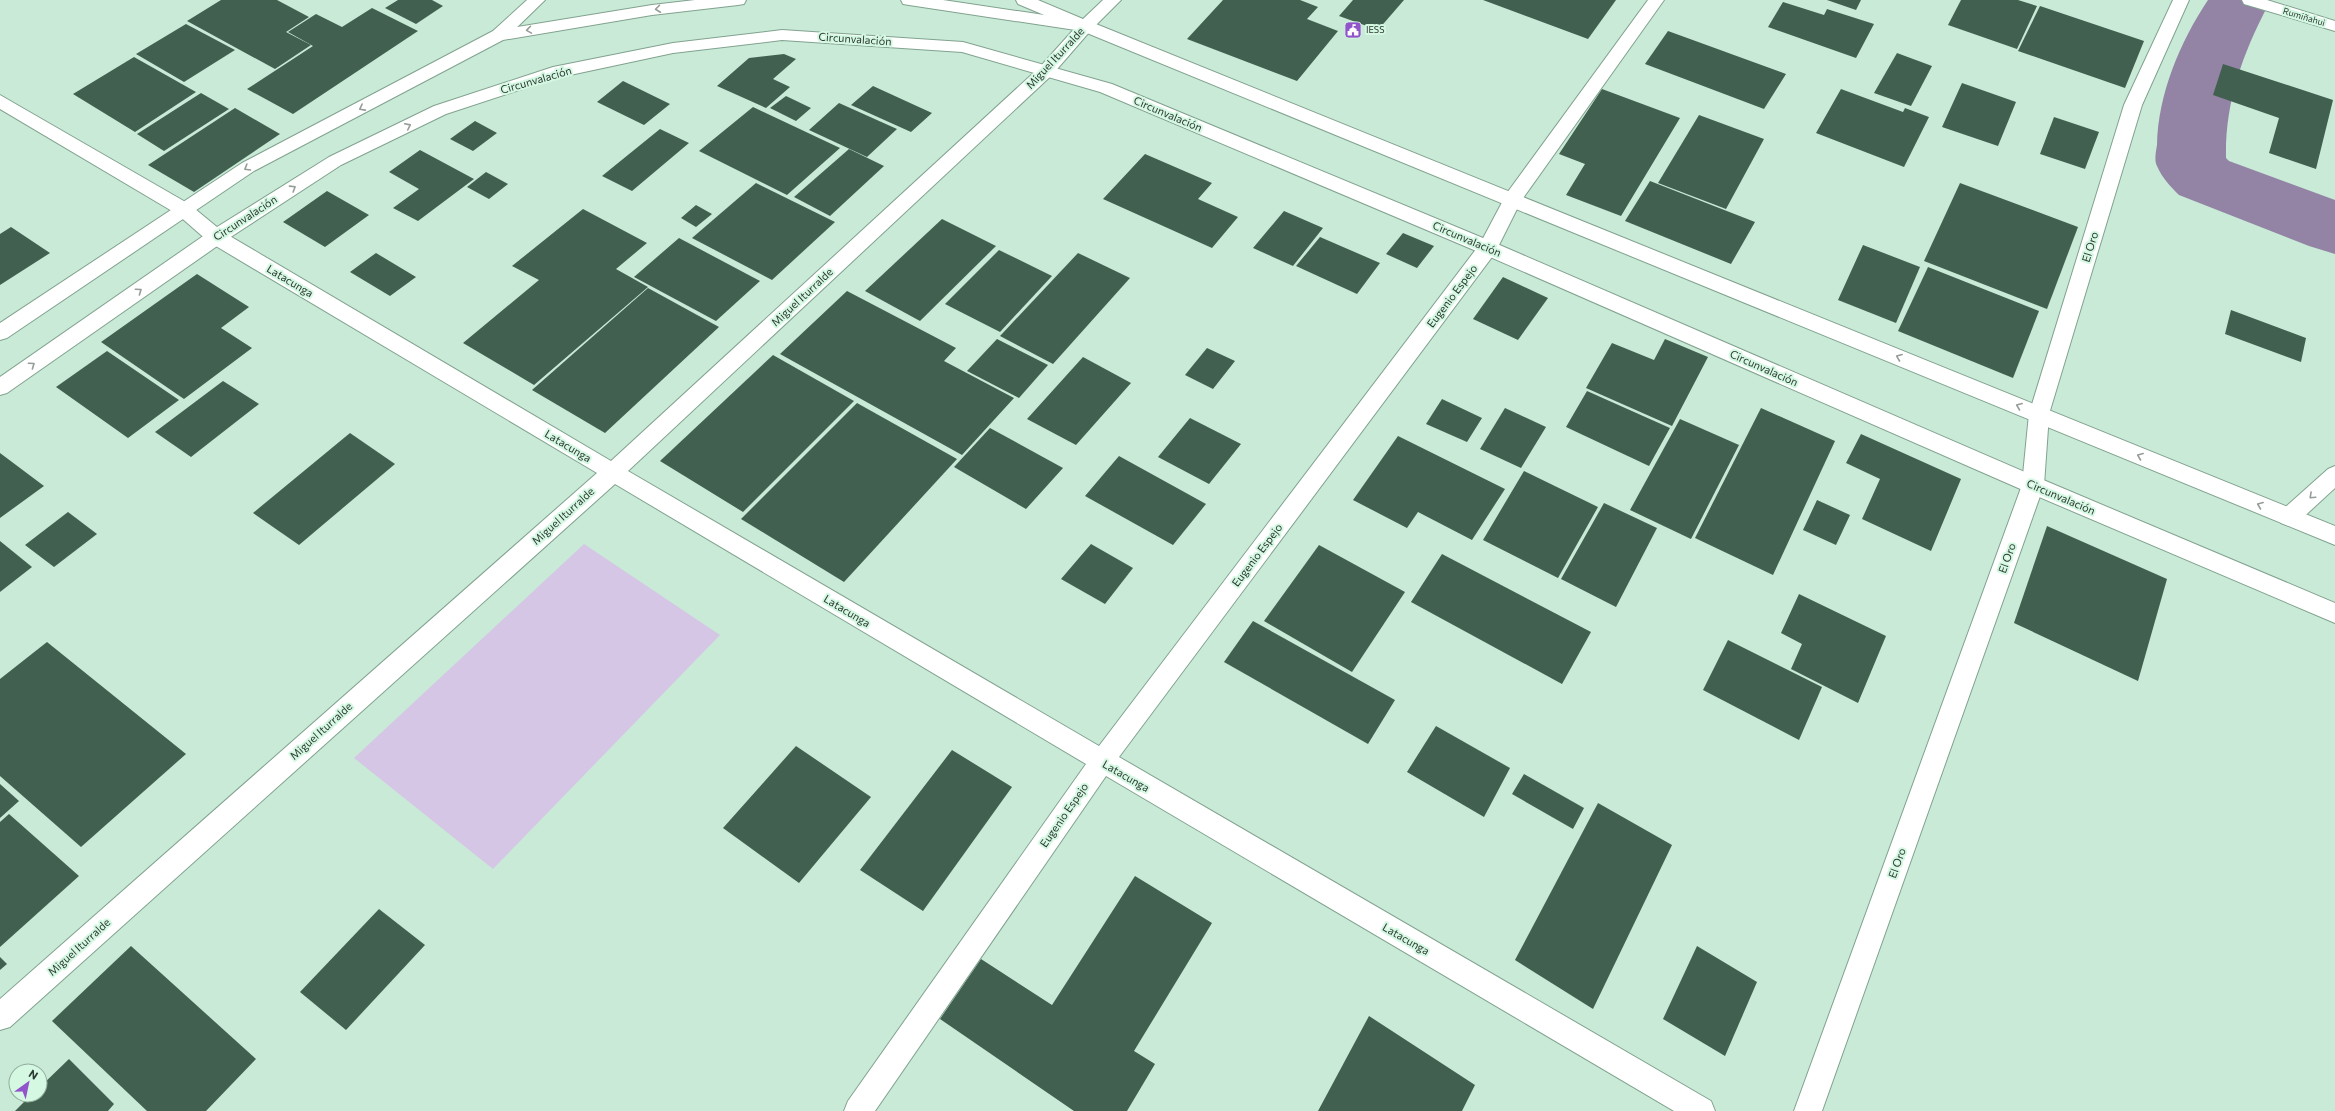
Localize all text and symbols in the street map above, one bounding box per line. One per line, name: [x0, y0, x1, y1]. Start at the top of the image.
one-way arrow: [655, 4, 661, 13]
street label: Rumiñahui: [2282, 5, 2327, 28]
public building icon: IESS: [1343, 20, 1363, 40]
street label: Miguel Iturralde: [1023, 24, 1087, 91]
place label: IESS: [1366, 24, 1384, 35]
one-way arrow: [526, 25, 533, 34]
street label: Circunvalación: [818, 29, 892, 48]
street label: Circunvalación: [499, 63, 573, 96]
street label: Circunvalación: [1132, 93, 1204, 134]
one-way arrow: [359, 103, 366, 110]
one-way arrow: [403, 123, 411, 131]
one-way arrow: [244, 164, 251, 171]
one-way arrow: [289, 185, 296, 192]
street label: Circunvalación: [210, 192, 279, 243]
street label: Circunvalación: [1431, 218, 1503, 259]
street label: El Oro: [2079, 230, 2100, 264]
street label: Eugenio Espejo: [1424, 261, 1480, 330]
street label: Latacunga: [265, 262, 316, 299]
street label: Miguel Iturralde: [768, 265, 835, 328]
one-way arrow: [134, 289, 141, 296]
street label: Circunvalación: [1728, 347, 1800, 388]
one-way arrow: [1896, 354, 1904, 362]
one-way arrow: [28, 362, 35, 370]
one-way arrow: [2016, 403, 2023, 411]
street label: Latacunga: [543, 427, 594, 464]
one-way arrow: [2136, 452, 2143, 460]
street label: Circunvalación: [2025, 476, 2097, 517]
street label: Miguel Iturralde: [529, 484, 597, 547]
one-way arrow: [2309, 491, 2317, 498]
one-way arrow: [2257, 502, 2265, 510]
street label: Eugenio Espejo: [1229, 520, 1285, 589]
street label: El Oro: [1995, 541, 2018, 575]
street label: Latacunga: [822, 592, 873, 629]
street label: Miguel Iturralde: [287, 699, 355, 762]
street label: Latacunga: [1101, 757, 1152, 794]
street label: Eugenio Espejo: [1037, 780, 1091, 849]
street label: El Oro: [1885, 846, 1908, 880]
street label: Miguel Iturralde: [45, 915, 113, 978]
street label: Latacunga: [1381, 920, 1432, 957]
north arrow: [8, 1063, 48, 1103]
text: N: [27, 1066, 41, 1082]

